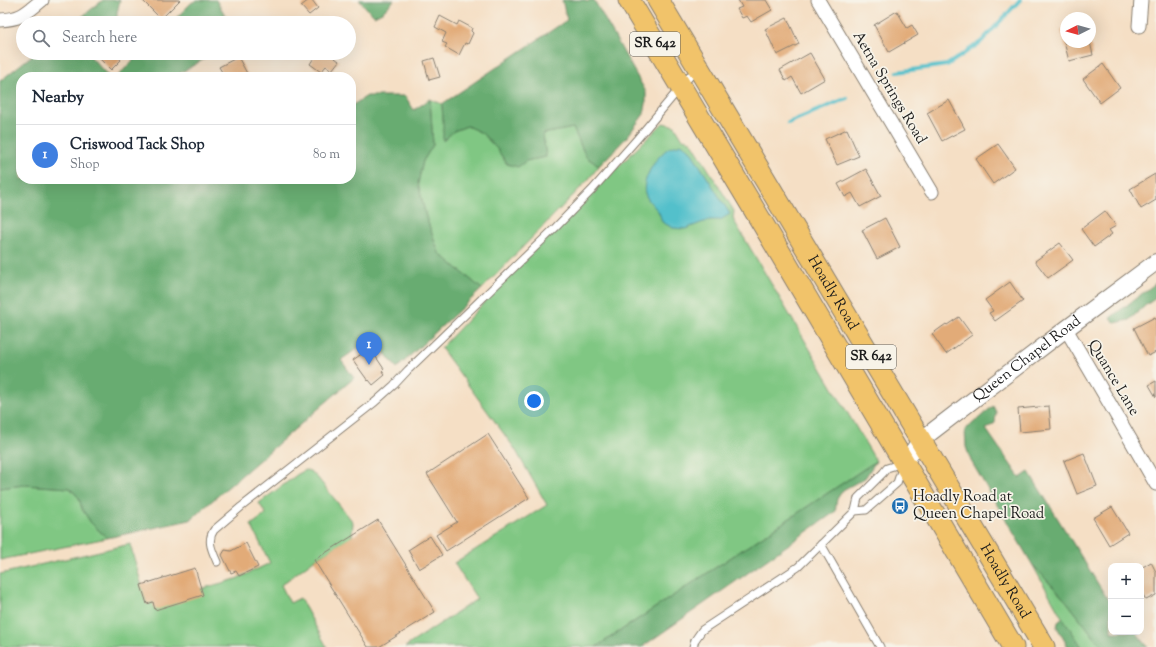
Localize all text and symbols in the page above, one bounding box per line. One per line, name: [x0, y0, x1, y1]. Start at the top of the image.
north arrow: [1060, 12, 1096, 48]
search box: [16, 16, 356, 60]
icon: search: [30, 27, 52, 49]
text: Search here: [62, 28, 137, 49]
street label: Aetna Springs Road: [847, 28, 931, 149]
road number: SR 642: [630, 32, 680, 56]
text: Nearby: [32, 86, 84, 110]
text: Criswood Tack Shop: [70, 135, 205, 156]
text: 1: [43, 146, 47, 164]
text: 80 m: [313, 146, 340, 164]
text: Shop: [70, 156, 99, 174]
street label: Hoadly Road: [802, 251, 863, 335]
street label: Queen Chapel Road: [968, 310, 1086, 407]
pin: 1: [356, 332, 382, 365]
street label: Quance Lane: [1082, 336, 1144, 420]
road number: SR 642: [846, 345, 896, 369]
your location: [524, 391, 544, 411]
place label: Hoadly Road at Queen Chapel Road: [913, 487, 1045, 525]
bus stop icon: Hoadly Road at Queen Chapel Road: [890, 496, 910, 516]
street label: Hoadly Road: [974, 540, 1036, 623]
map controls: [1108, 563, 1144, 635]
button: +: [1108, 563, 1144, 599]
button: −: [1108, 599, 1144, 635]

